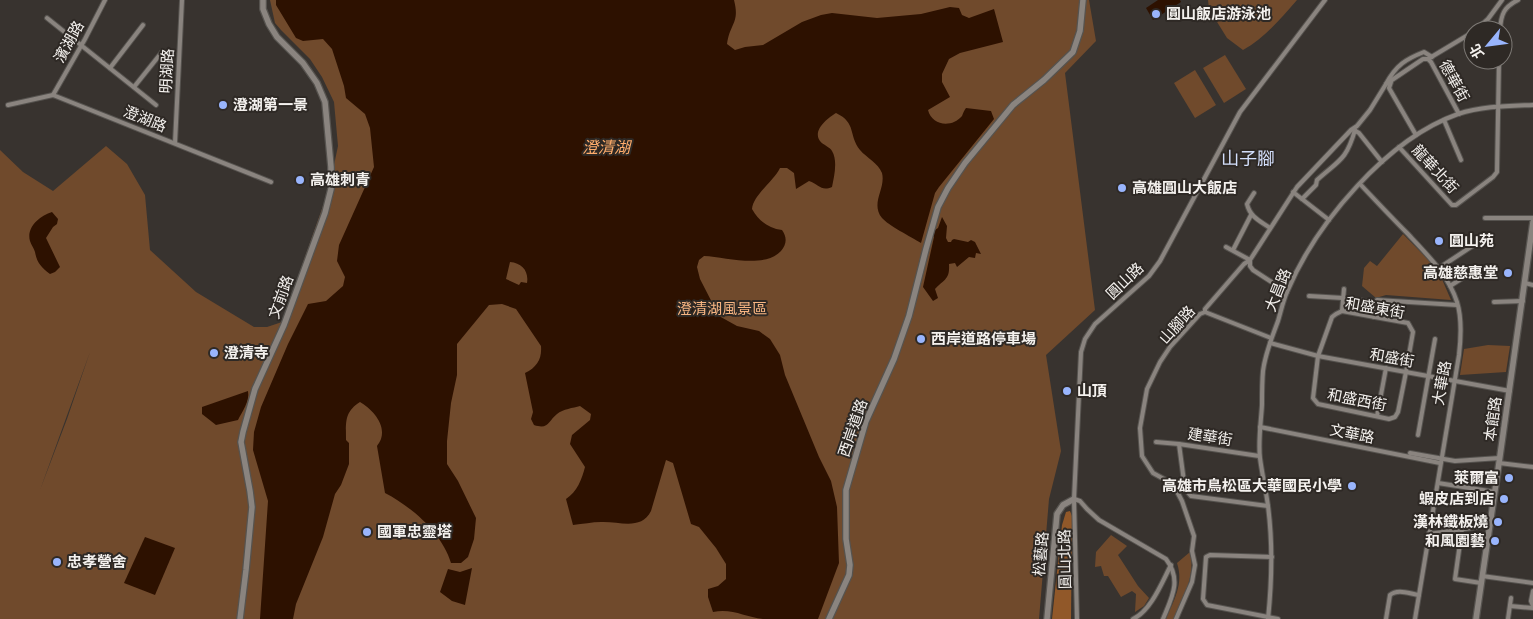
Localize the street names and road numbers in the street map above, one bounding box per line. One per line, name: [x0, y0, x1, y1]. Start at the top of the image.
street label: 濱湖路: [49, 17, 89, 67]
street label: 明湖路: [156, 48, 178, 94]
street label: 德華街: [1434, 56, 1474, 106]
street label: 澄湖路: [120, 101, 170, 137]
street label: 龍華北街: [1407, 140, 1463, 198]
street label: 圓山路: [1102, 258, 1148, 304]
street label: 大昌路: [1260, 265, 1296, 315]
street label: 文前路: [264, 272, 298, 322]
street label: 和盛東街: [1344, 293, 1406, 323]
street label: 山腳路: [1155, 302, 1199, 348]
street label: 和盛街: [1368, 344, 1416, 372]
street label: 大華路: [1428, 359, 1456, 407]
street label: 和盛西街: [1326, 384, 1388, 416]
street label: 本館路: [1480, 395, 1506, 443]
street label: 西岸道路: [834, 396, 872, 460]
street label: 文華路: [1328, 420, 1376, 448]
street label: 建華街: [1186, 424, 1234, 450]
street label: 圓山北路: [1054, 529, 1076, 589]
street label: 松藝路: [1029, 531, 1053, 577]

